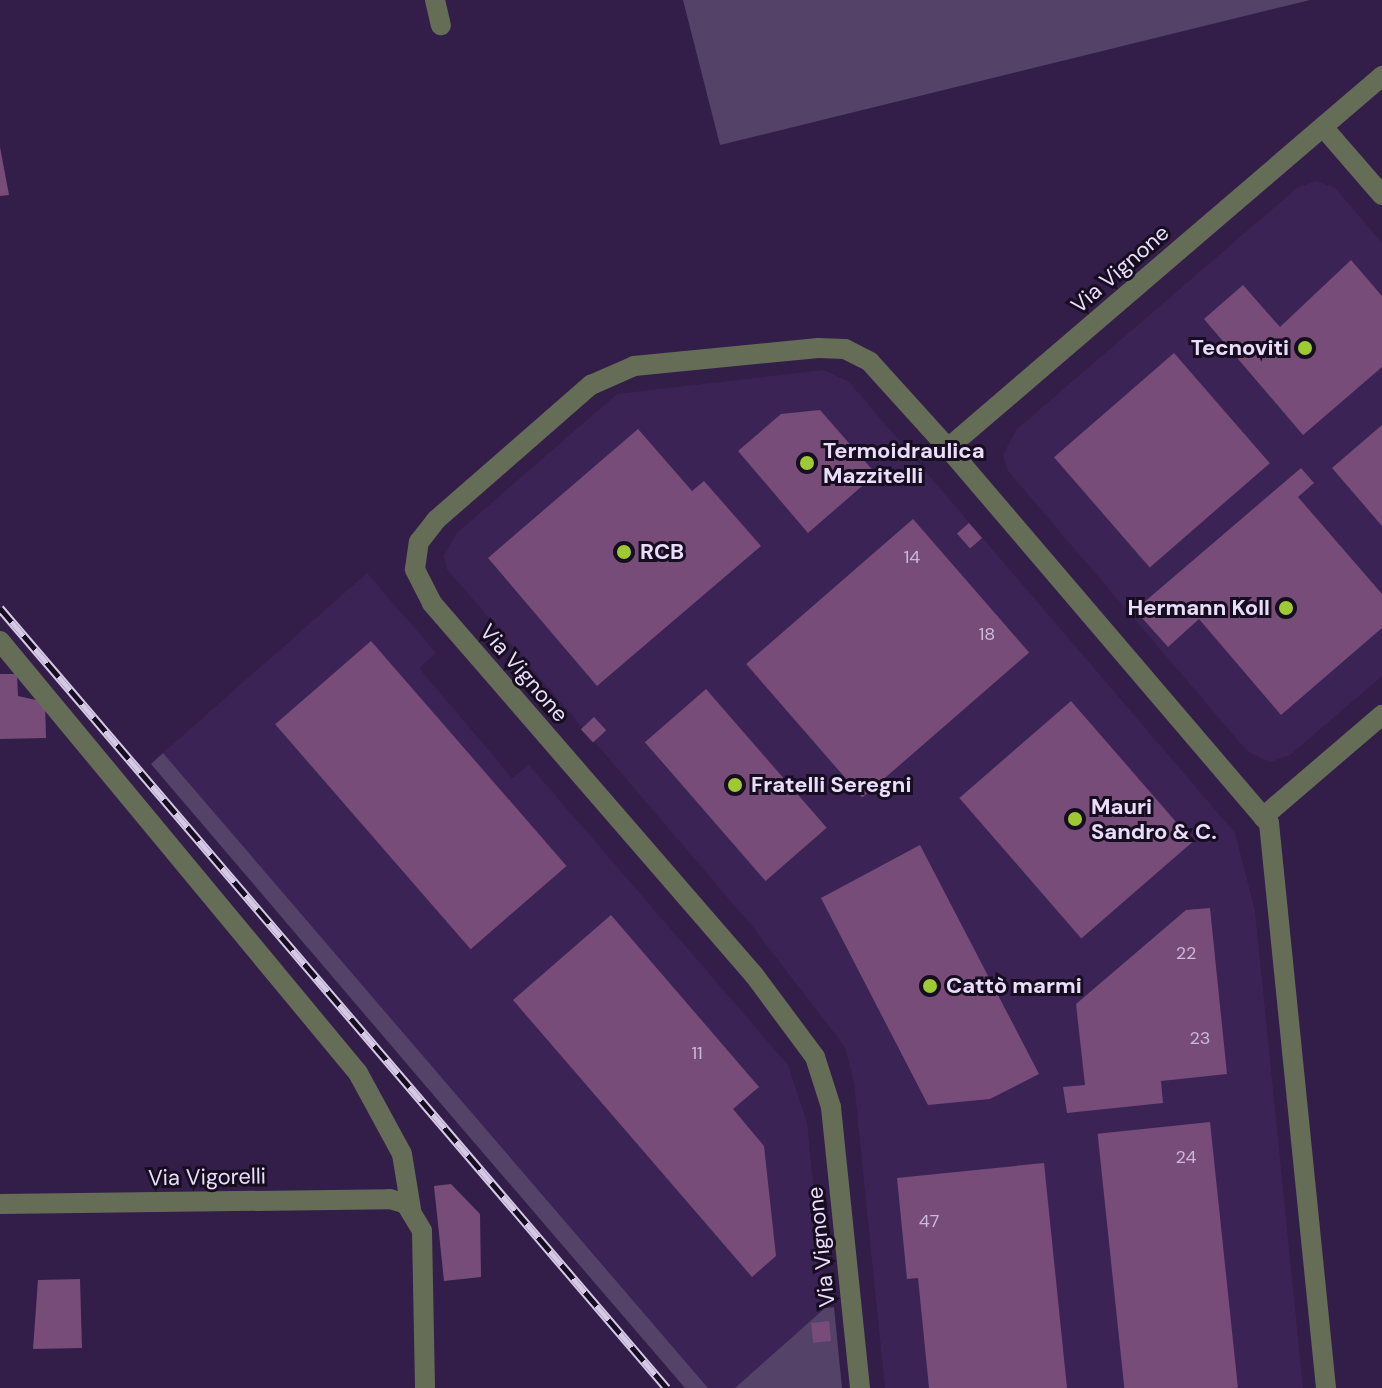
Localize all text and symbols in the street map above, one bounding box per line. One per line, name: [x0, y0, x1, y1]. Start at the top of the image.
street label: Via Vignone: [1066, 219, 1174, 319]
place label: Tecnoviti: [1191, 335, 1289, 361]
marker: Tecnoviti: [1296, 339, 1314, 357]
place label: Termoidraulica Mazzitelli: [823, 437, 985, 488]
marker: Termoidraulica Mazzitelli: [798, 454, 816, 472]
place label: RCB: [640, 539, 684, 565]
marker: RCB: [615, 543, 633, 561]
house number: 14: [904, 546, 920, 568]
place label: Hermann Koll: [1128, 595, 1270, 621]
marker: Hermann Koll: [1277, 599, 1295, 617]
street label: Via Vignone: [474, 619, 574, 727]
house number: 18: [979, 623, 995, 645]
place label: Fratelli Seregni: [751, 772, 911, 798]
marker: Fratelli Seregni: [726, 776, 744, 794]
place label: Mauri Sandro & C.: [1091, 793, 1217, 844]
marker: Mauri Sandro & C.: [1066, 810, 1084, 828]
house number: 22: [1176, 942, 1196, 964]
place label: Cattò marmi: [946, 973, 1082, 999]
marker: Cattò marmi: [921, 977, 939, 995]
house number: 23: [1189, 1027, 1211, 1049]
house number: 11: [691, 1042, 703, 1064]
house number: 24: [1176, 1146, 1196, 1168]
street label: Via Vigorelli: [148, 1163, 266, 1191]
street label: Via Vignone: [802, 1186, 840, 1308]
house number: 47: [919, 1210, 939, 1232]

